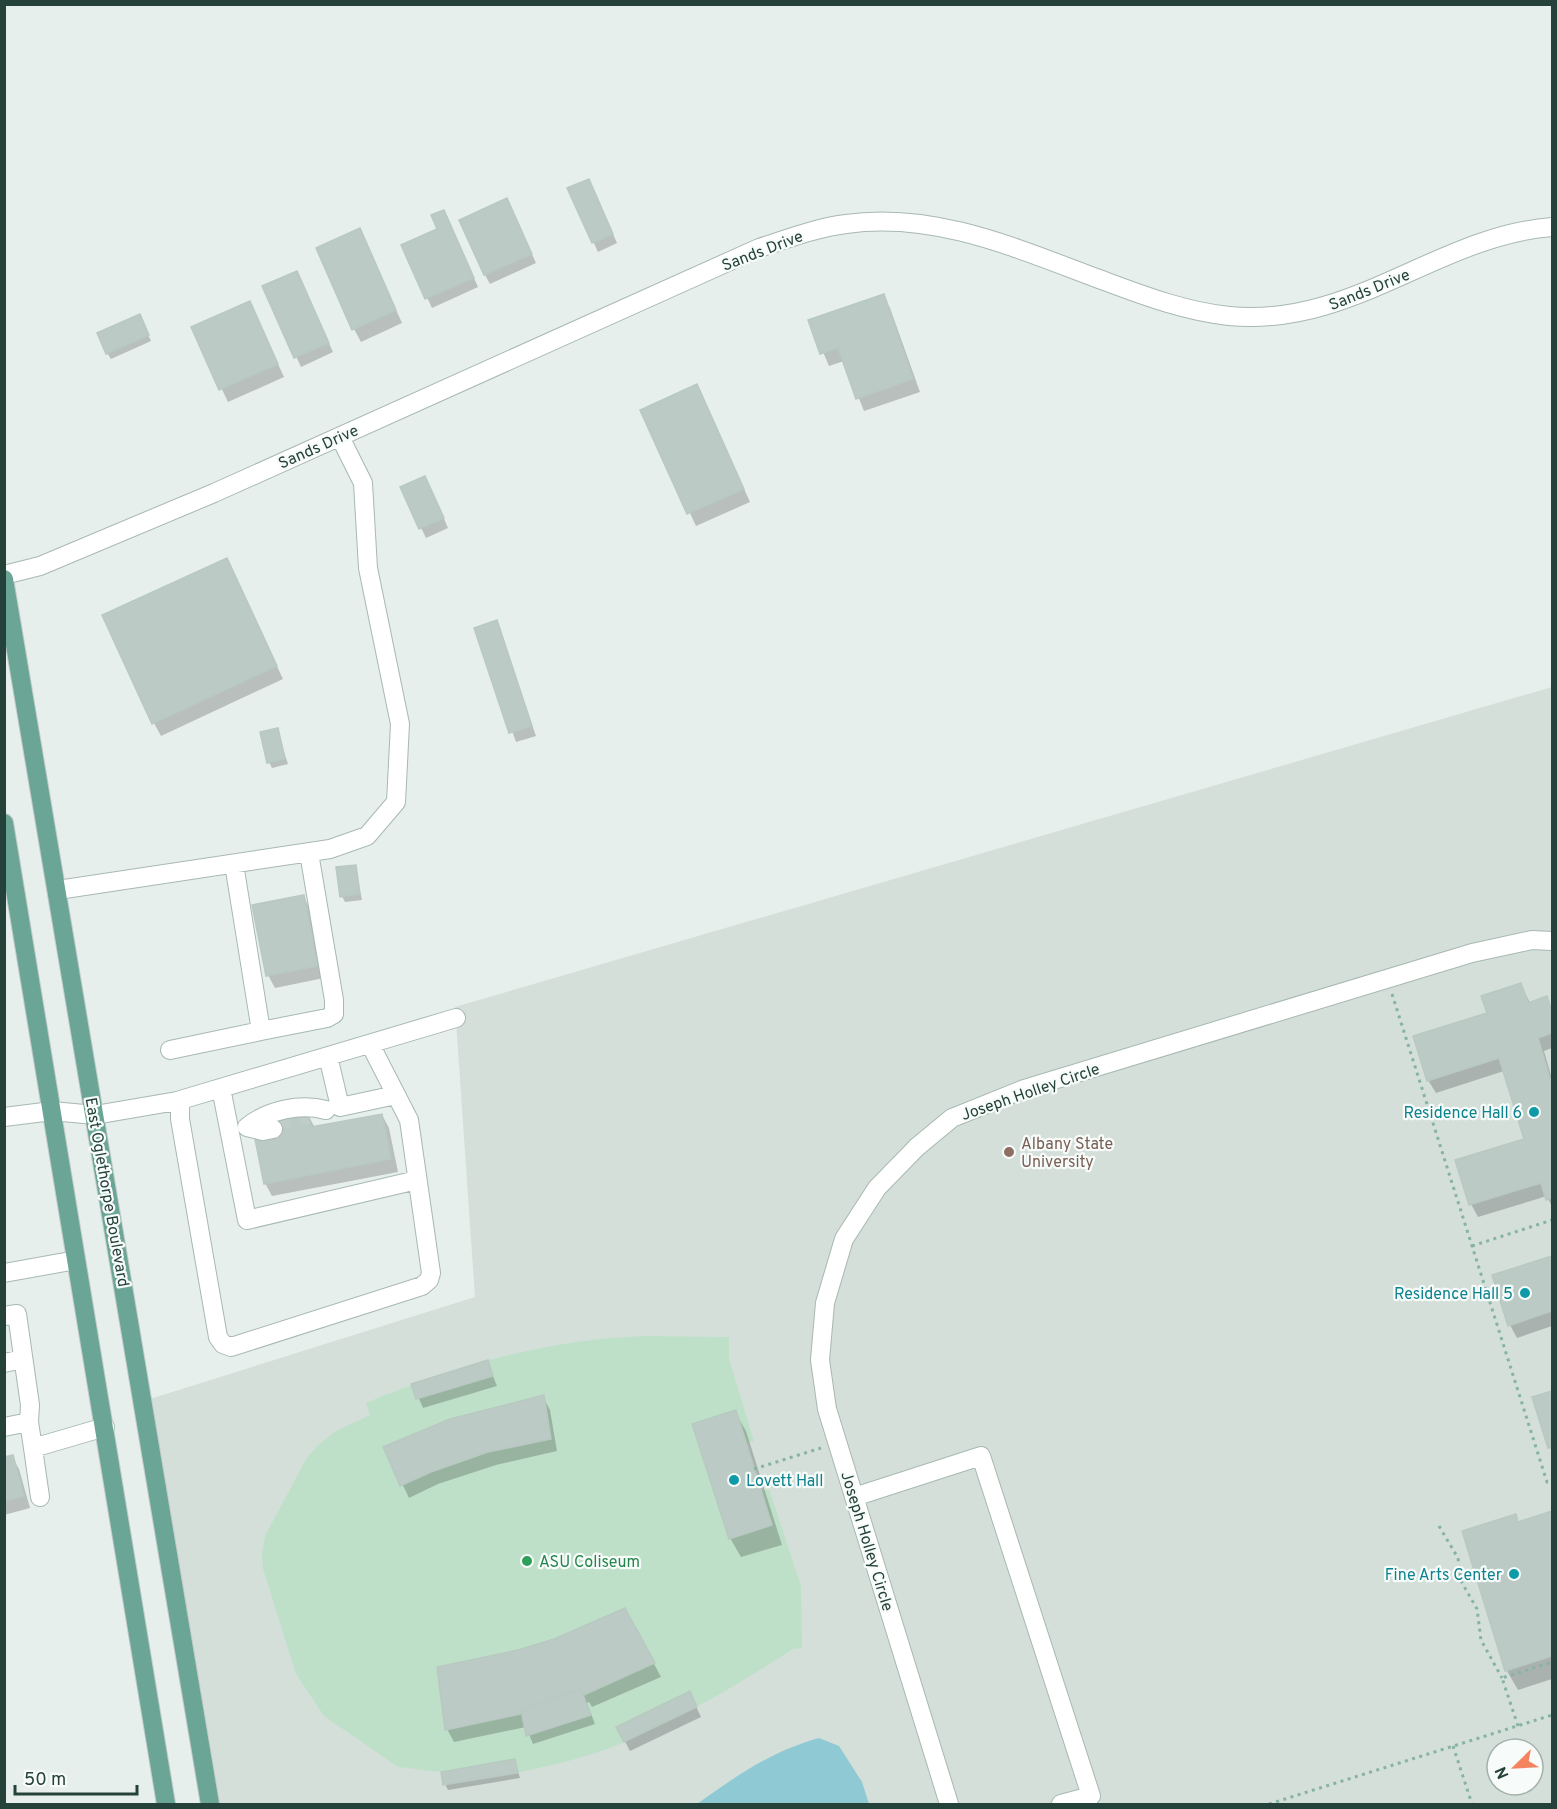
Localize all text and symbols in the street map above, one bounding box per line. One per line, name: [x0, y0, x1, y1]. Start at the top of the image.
street label: Sands Drive: [719, 227, 806, 277]
street label: Sands Drive: [1326, 266, 1413, 316]
street label: Sands Drive: [276, 421, 362, 474]
street label: Joseph Holley Circle: [959, 1060, 1103, 1126]
street label: East Oglethorpe Boulevard: [79, 1096, 133, 1289]
place label: Residence Hall 6: [1403, 1104, 1522, 1124]
marker: Residence Hall 6: [1527, 1105, 1541, 1119]
place label: Albany State University: [1021, 1135, 1113, 1173]
marker: Albany State University: [1002, 1145, 1016, 1159]
place label: Residence Hall 5: [1394, 1285, 1513, 1305]
marker: Residence Hall 5: [1518, 1286, 1532, 1300]
street label: Joseph Holley Circle: [835, 1469, 897, 1614]
place label: Lovett Hall: [746, 1472, 824, 1492]
marker: Lovett Hall: [727, 1473, 741, 1487]
place label: ASU Coliseum: [539, 1553, 640, 1573]
marker: ASU Coliseum: [520, 1554, 534, 1568]
place label: Fine Arts Center: [1385, 1566, 1502, 1586]
marker: Fine Arts Center: [1507, 1567, 1521, 1581]
north arrow: [1485, 1737, 1545, 1797]
scale bar: [15, 1758, 136, 1796]
text: N: [1492, 1763, 1515, 1782]
text: 50 m: [24, 1769, 66, 1792]

